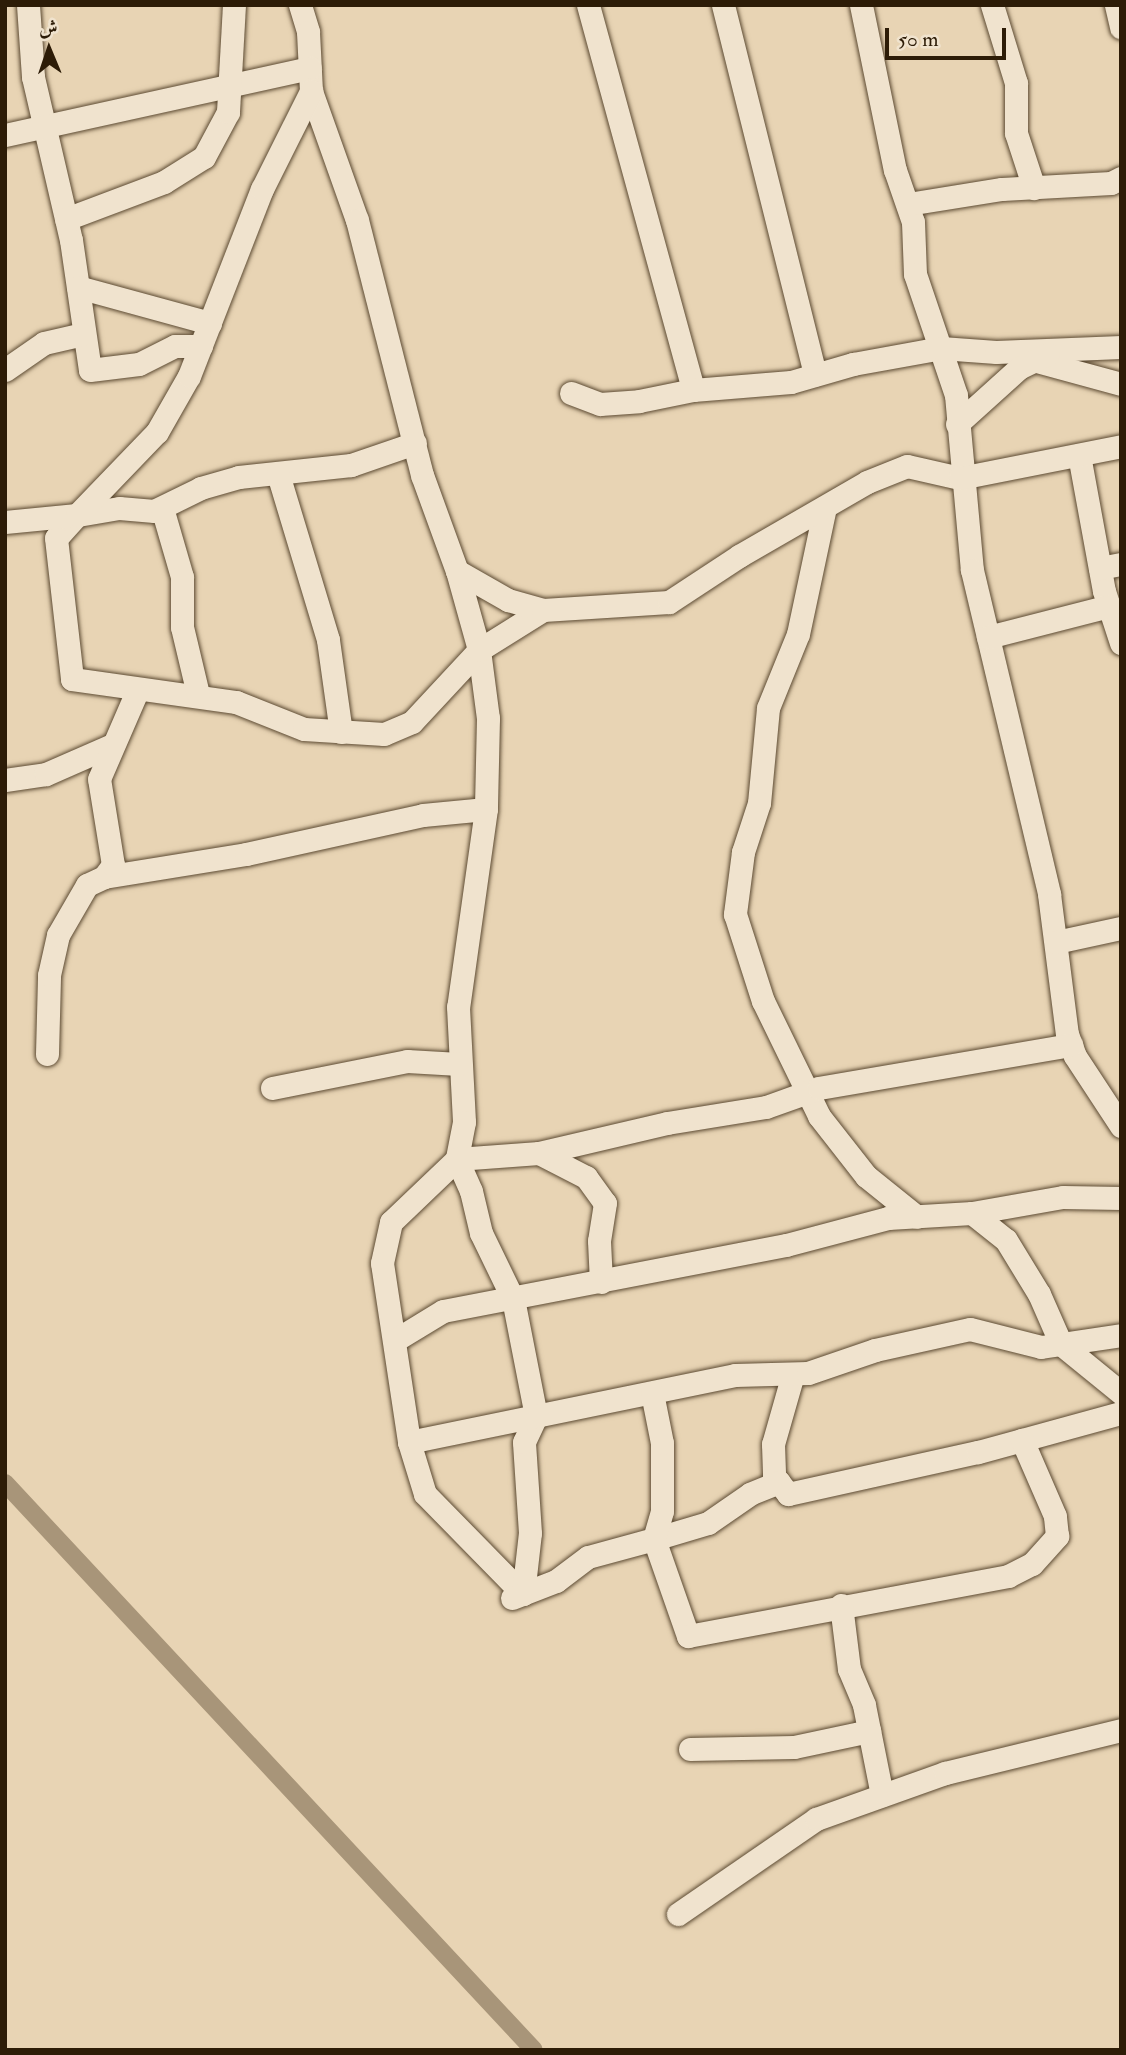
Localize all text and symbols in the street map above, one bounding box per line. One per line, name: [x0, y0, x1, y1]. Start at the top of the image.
north arrow: [14, 14, 84, 84]
scale bar: [888, 14, 1009, 58]
text: ش: [38, 16, 58, 40]
text: 50 m: [898, 26, 939, 53]

